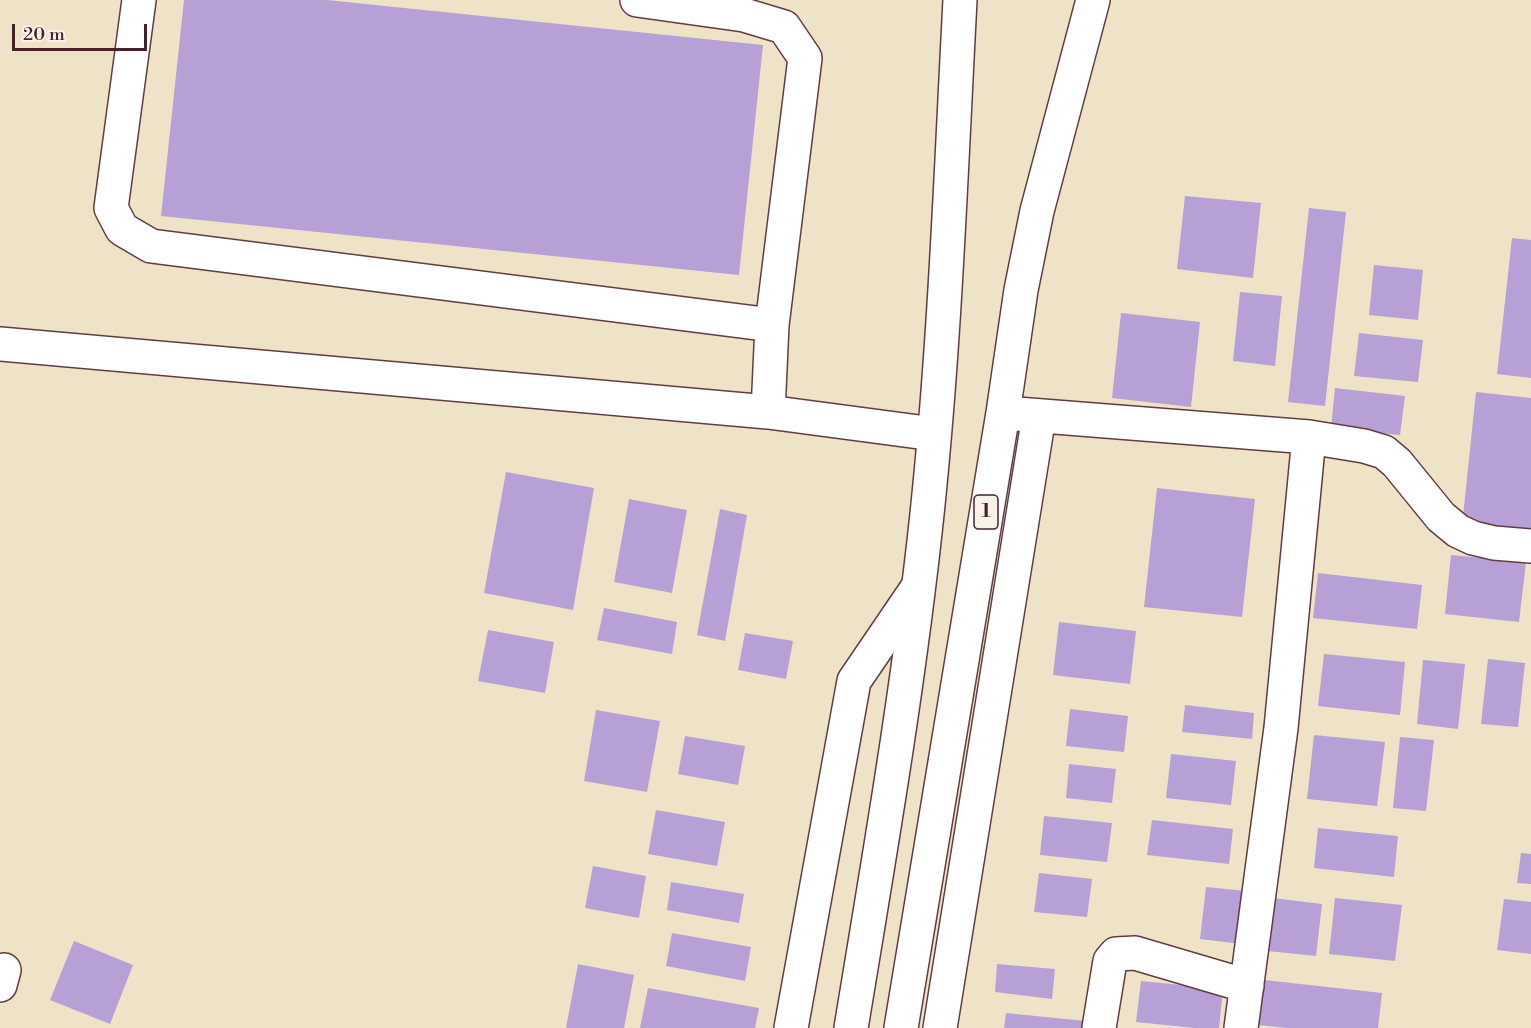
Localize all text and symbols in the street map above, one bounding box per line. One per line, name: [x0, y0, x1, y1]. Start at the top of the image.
scale bar: [15, 12, 150, 50]
text: 20 m: [23, 23, 65, 46]
road number: 1: [974, 495, 998, 529]

